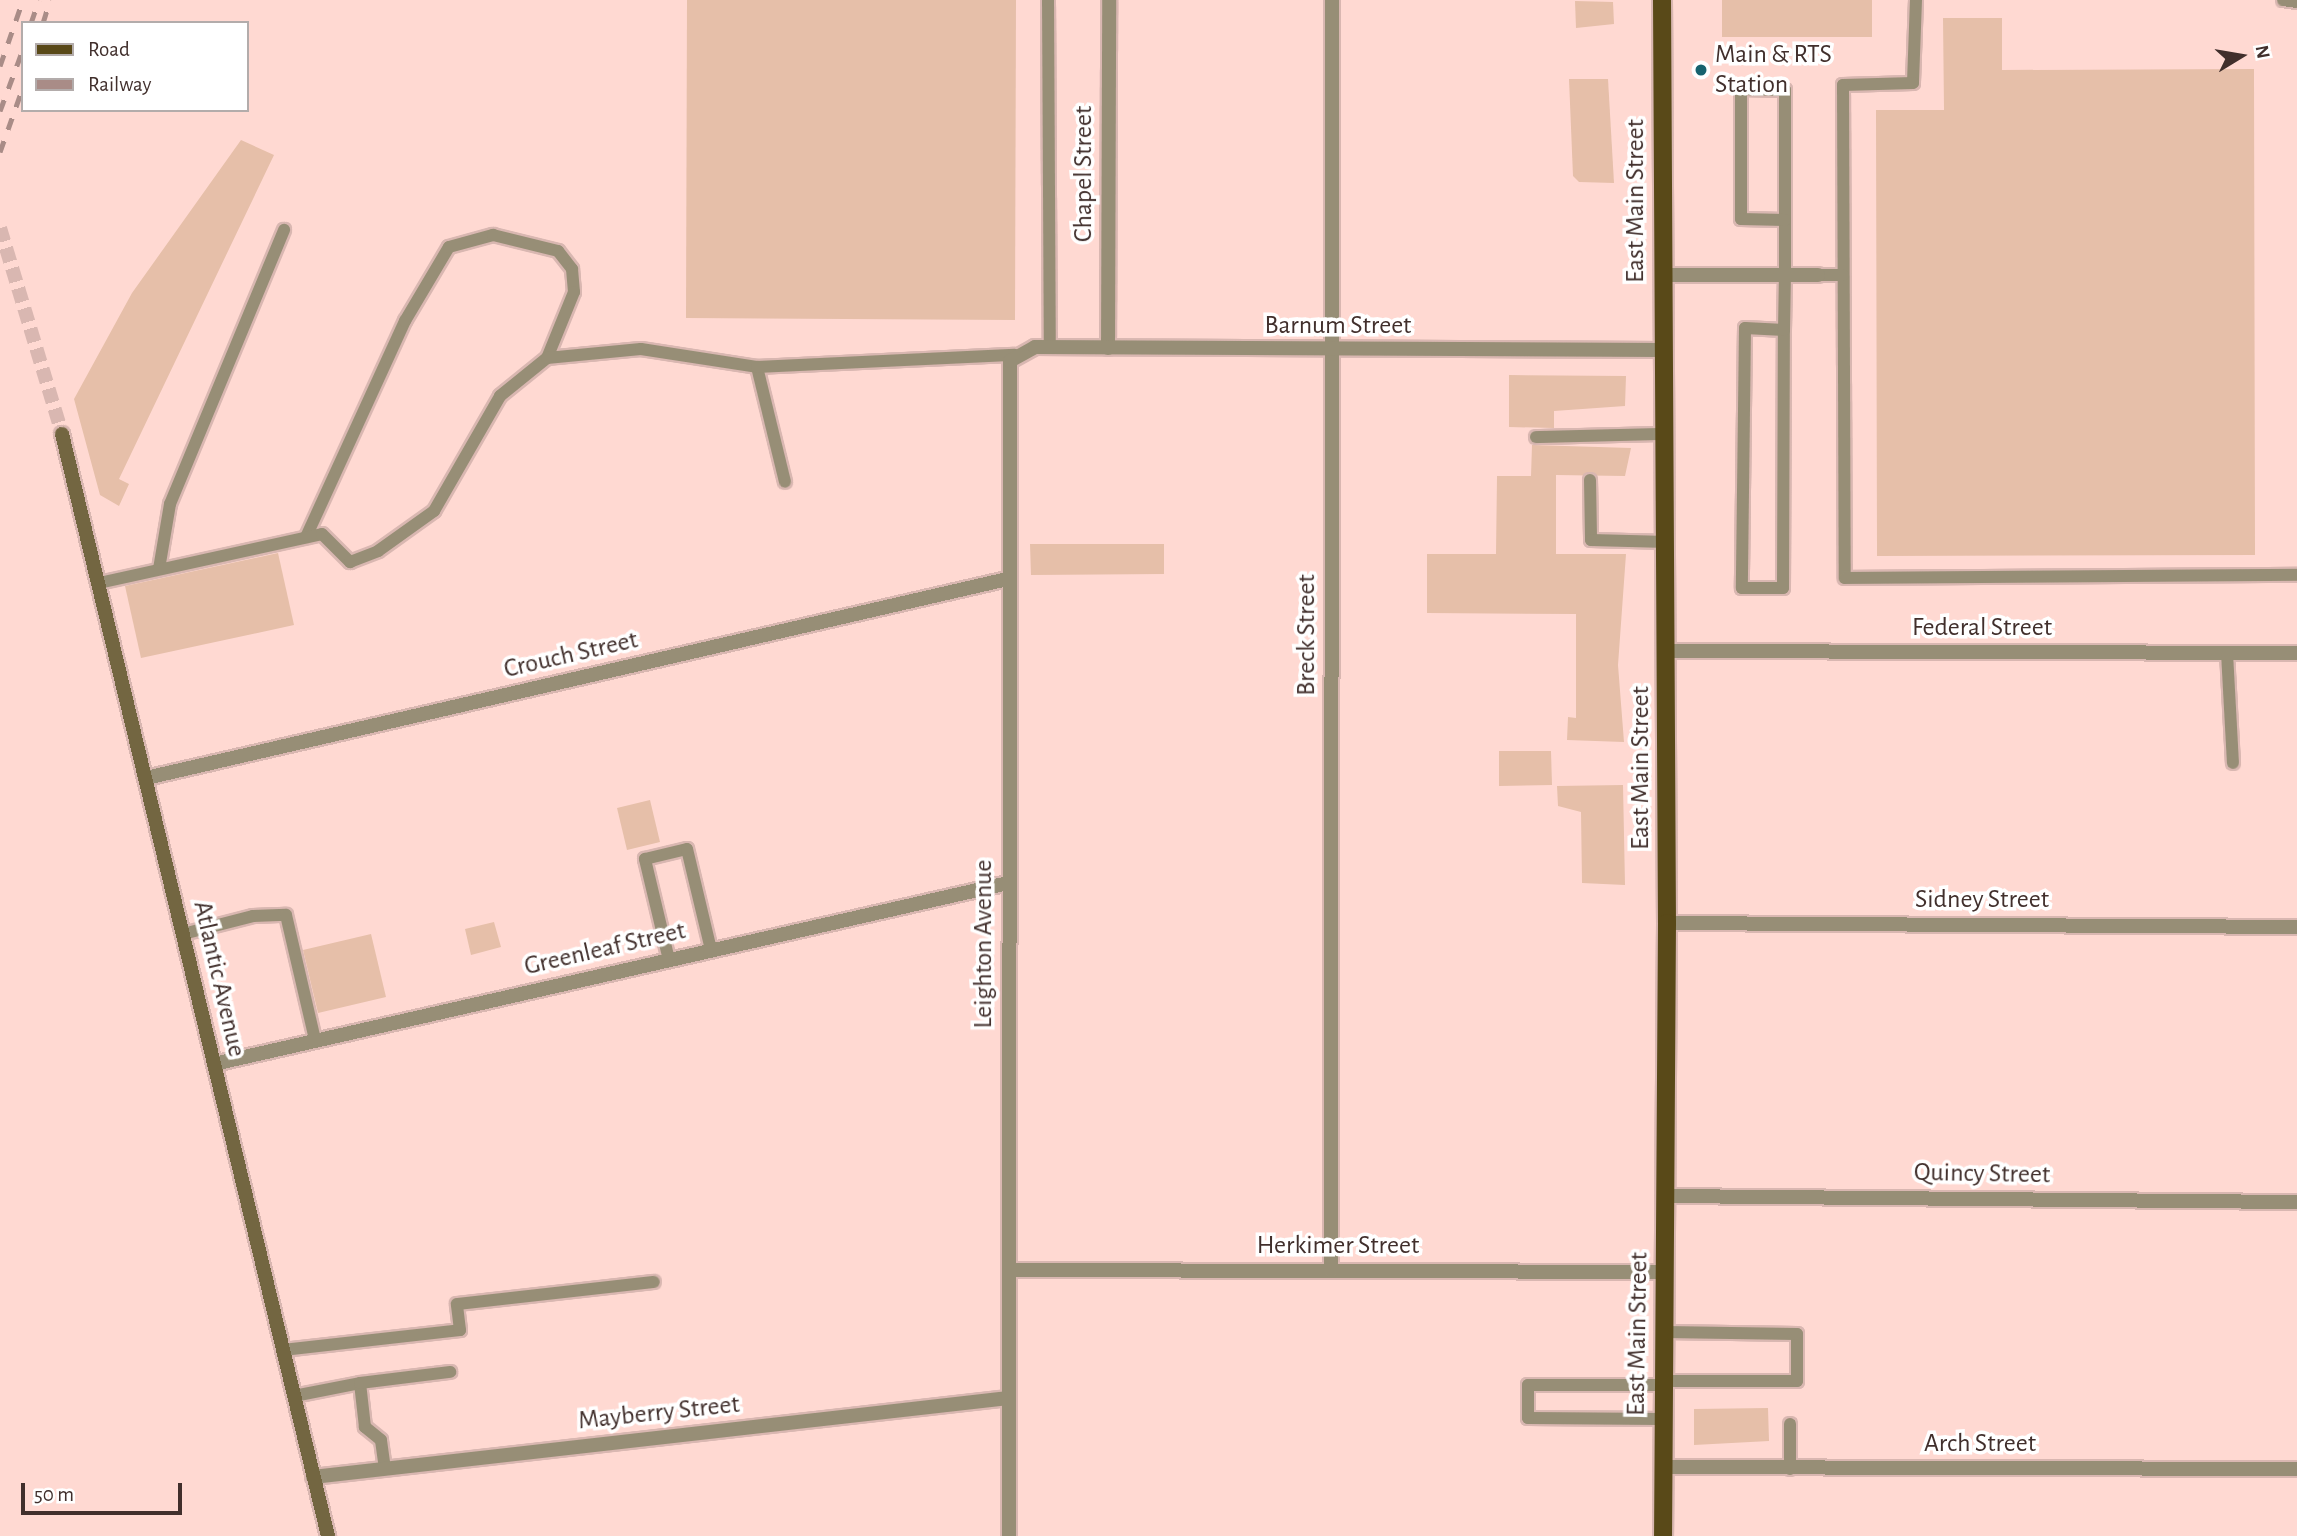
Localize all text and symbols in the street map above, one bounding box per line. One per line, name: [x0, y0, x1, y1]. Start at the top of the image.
legend: [21, 21, 248, 112]
north arrow: [2206, 21, 2276, 91]
text: Road: [88, 39, 130, 60]
place label: Main & RTS Station: [1715, 39, 1832, 100]
text: N: [2252, 44, 2273, 60]
marker: Main & RTS Station: [1693, 62, 1709, 78]
text: Railway: [88, 74, 151, 95]
street label: Chapel Street: [1068, 106, 1100, 242]
street label: East Main Street: [1620, 119, 1652, 283]
street label: Barnum Street: [1265, 310, 1411, 342]
street label: Breck Street: [1291, 574, 1323, 696]
street label: Federal Street: [1912, 612, 2052, 644]
street label: Crouch Street: [501, 624, 641, 686]
street label: East Main Street: [1625, 686, 1657, 850]
street label: Leighton Avenue: [968, 860, 1000, 1028]
street label: Sidney Street: [1915, 884, 2049, 916]
street label: Atlantic Avenue: [186, 898, 252, 1060]
street label: Greenleaf Street: [521, 915, 689, 983]
street label: Quincy Street: [1914, 1157, 2050, 1191]
street label: Herkimer Street: [1257, 1230, 1419, 1262]
street label: East Main Street: [1621, 1252, 1655, 1416]
street label: Mayberry Street: [577, 1389, 741, 1437]
street label: Arch Street: [1924, 1428, 2036, 1460]
scale bar: [24, 1470, 186, 1514]
text: 50 m: [34, 1484, 74, 1505]

